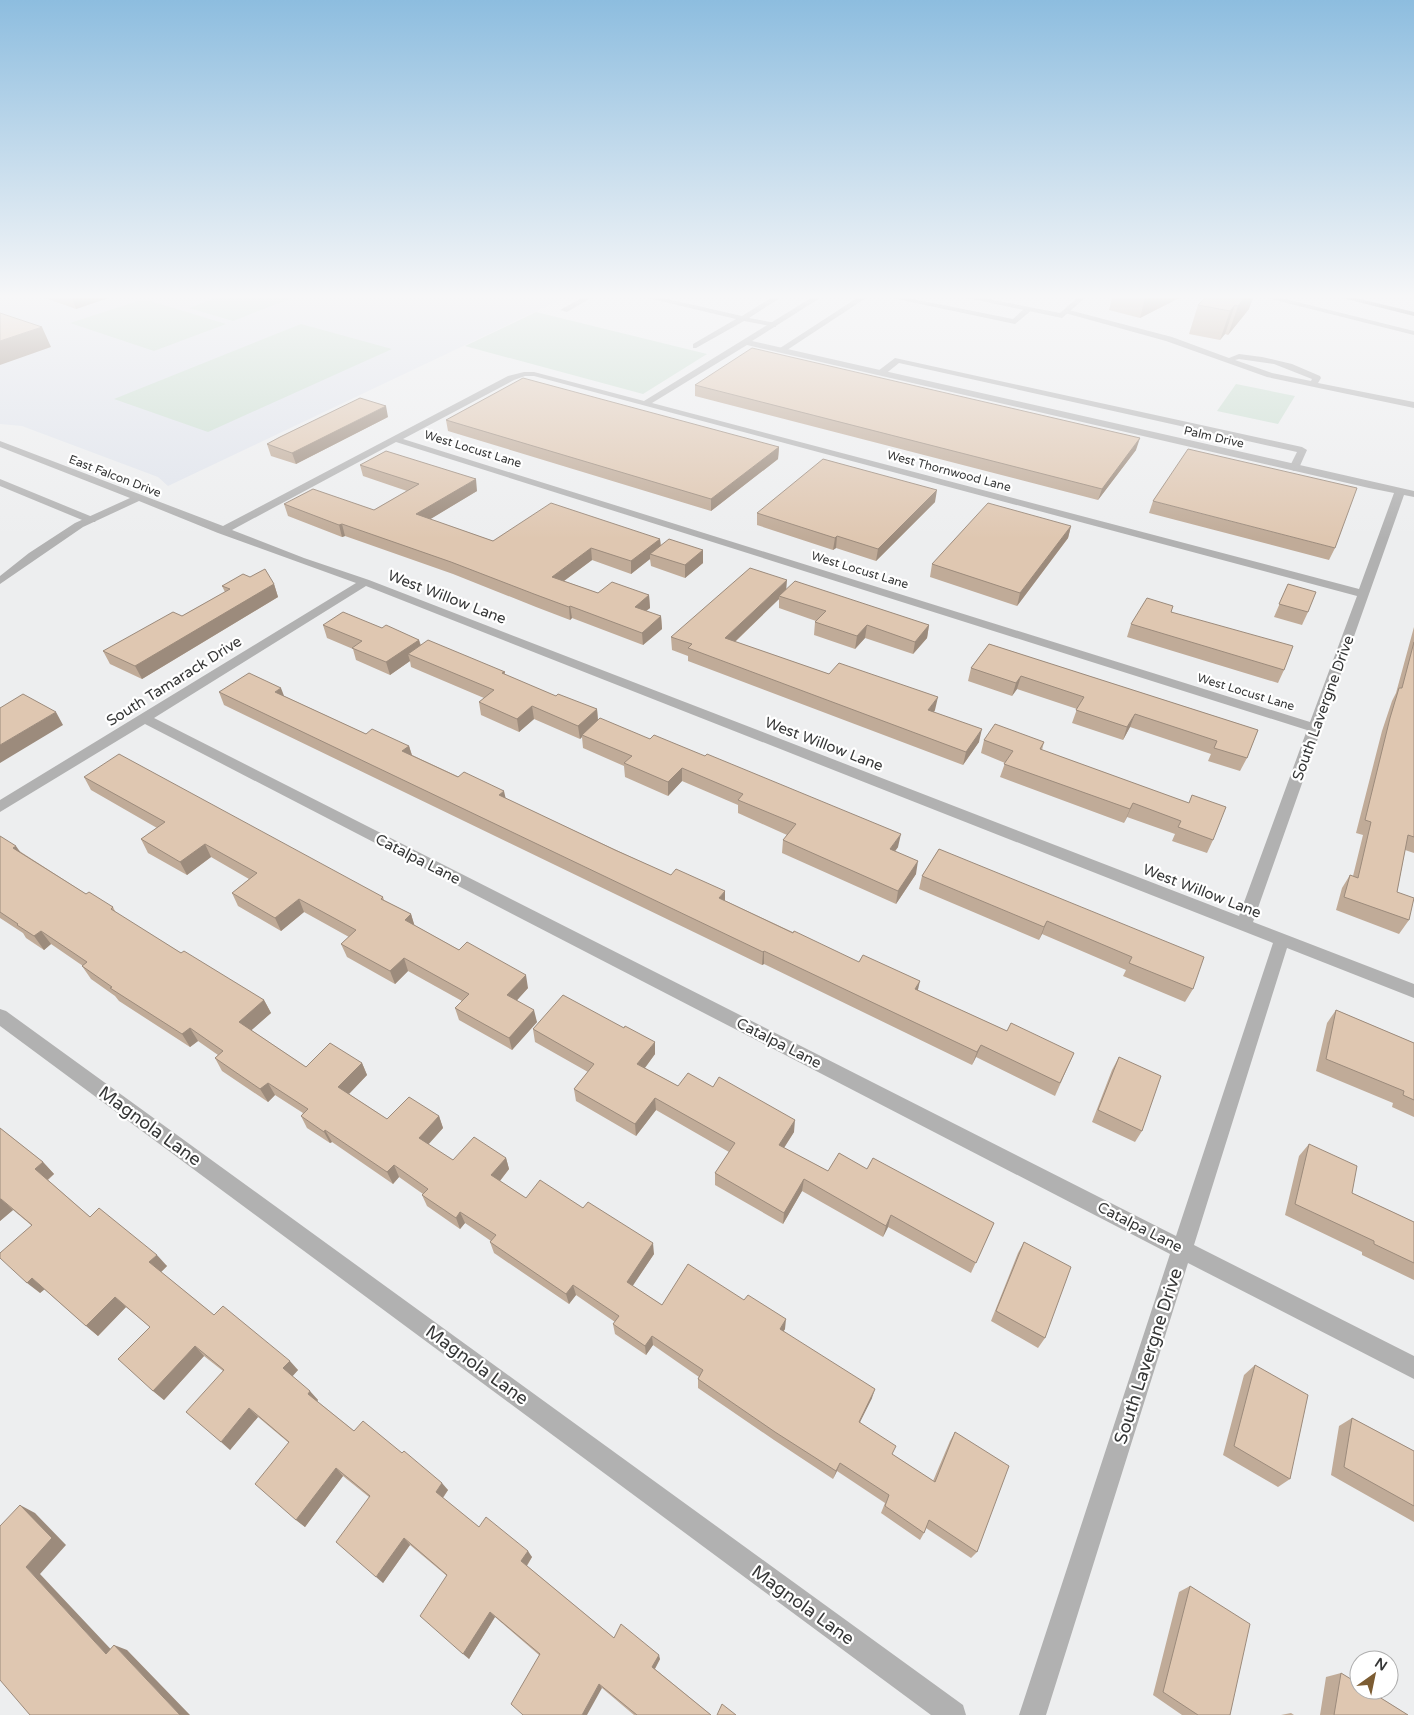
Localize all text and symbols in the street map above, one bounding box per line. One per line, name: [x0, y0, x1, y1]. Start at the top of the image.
street label: Palm Drive: [1183, 423, 1246, 451]
street label: West Locust Lane: [423, 428, 523, 471]
street label: West Thornwood Lane: [885, 448, 1013, 494]
street label: East Falcon Drive: [67, 452, 163, 500]
street label: West Locust Lane: [810, 549, 910, 592]
street label: West Willow Lane: [385, 566, 509, 628]
street label: South Tamarack Drive: [103, 632, 245, 730]
street label: South Lavergne Drive: [1288, 633, 1358, 783]
street label: West Locust Lane: [1196, 671, 1296, 714]
street label: West Willow Lane: [762, 713, 886, 775]
street label: Catalpa Lane: [372, 830, 464, 888]
street label: West Willow Lane: [1140, 860, 1264, 922]
street label: Catalpa Lane: [733, 1014, 825, 1072]
street label: Magnola Lane: [94, 1081, 206, 1171]
street label: Catalpa Lane: [1094, 1198, 1186, 1256]
street label: South Lavergne Drive: [1109, 1265, 1187, 1447]
street label: Magnola Lane: [421, 1320, 533, 1410]
street label: Magnola Lane: [747, 1560, 859, 1650]
north arrow: [1349, 1650, 1399, 1700]
text: N: [1371, 1654, 1390, 1675]

